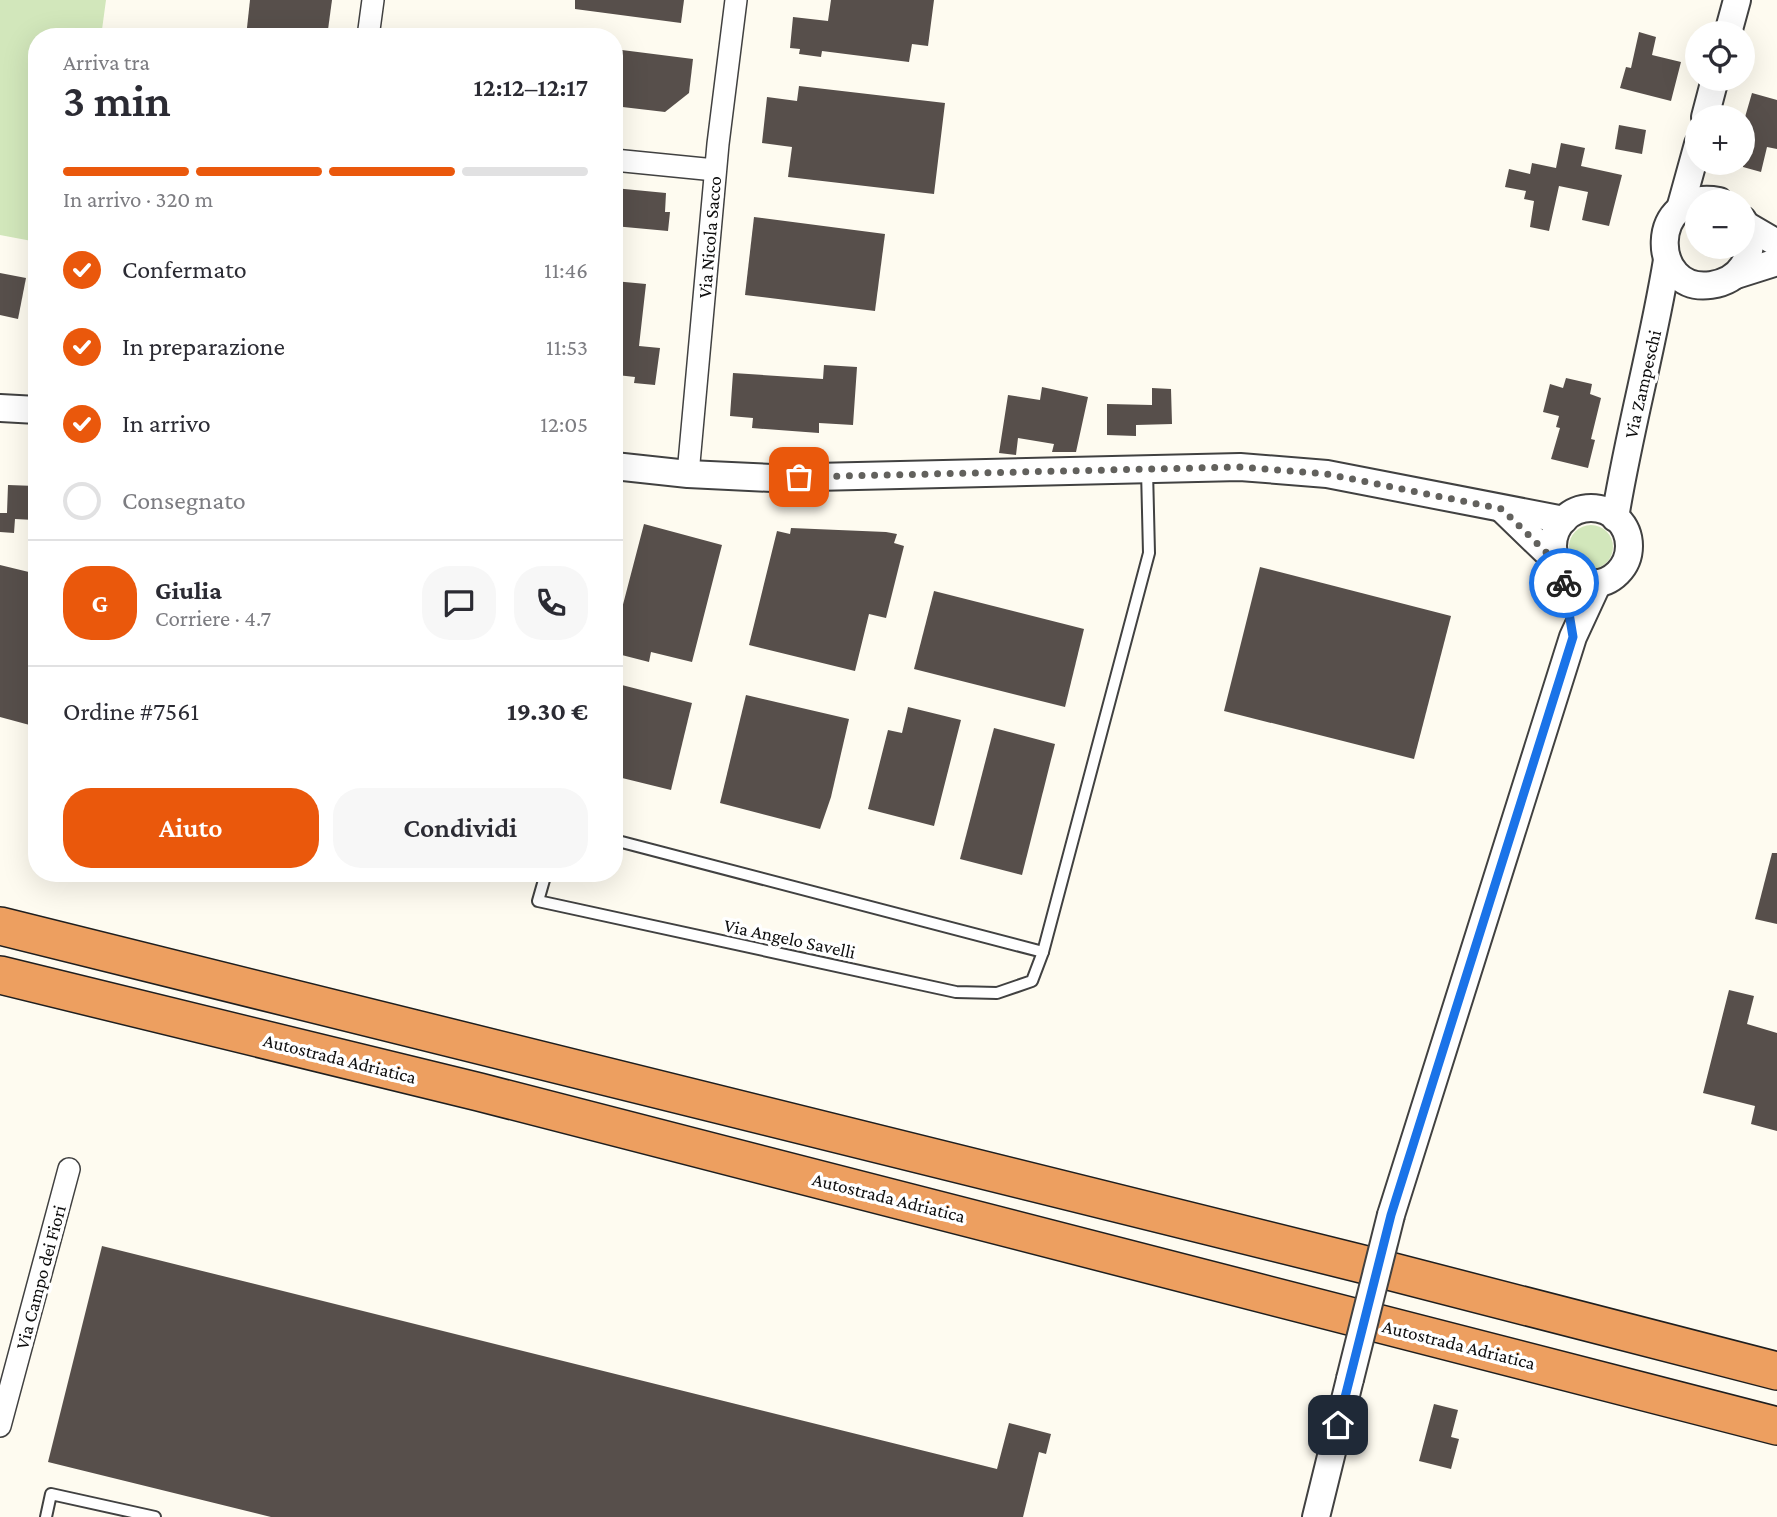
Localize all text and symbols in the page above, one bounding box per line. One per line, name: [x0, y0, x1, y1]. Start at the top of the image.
map controls: [1685, 21, 1755, 259]
button: locate: [1685, 21, 1755, 91]
text: Arriva tra: [63, 49, 150, 75]
text: 12:12–12:17: [473, 73, 588, 102]
text: 3 min: [63, 75, 171, 126]
button: +: [1685, 105, 1755, 175]
street label: Via Nicola Sacco: [694, 175, 725, 299]
text: In arrivo · 320 m: [63, 186, 213, 212]
button: −: [1685, 189, 1755, 259]
icon: check: [63, 251, 101, 289]
text: Confermato: [122, 255, 247, 284]
text: 11:46: [544, 257, 588, 283]
icon: check: [63, 328, 101, 366]
street label: Via Zampeschi: [1620, 328, 1665, 440]
text: In preparazione: [122, 332, 285, 361]
text: 11:53: [546, 334, 588, 360]
icon: check: [63, 405, 101, 443]
text: In arrivo: [122, 409, 211, 438]
text: 12:05: [540, 411, 588, 437]
pin: [769, 447, 829, 507]
icon: bag: [780, 458, 818, 496]
text: Consegnato: [122, 486, 246, 515]
courier: [1529, 548, 1599, 618]
icon: bike: [1545, 564, 1583, 602]
button: chat: [422, 566, 496, 640]
button: phone: [514, 566, 588, 640]
text: Giulia: [155, 576, 222, 605]
text: G: [92, 589, 108, 618]
text: Corriere · 4.7: [155, 605, 271, 631]
text: Ordine #7561: [63, 697, 199, 726]
text: 19.30 €: [507, 697, 588, 726]
button: Aiuto: [63, 788, 319, 868]
button: Condividi: [333, 788, 588, 868]
street label: Via Angelo Savelli: [722, 914, 858, 963]
street label: Autostrada Adriatica: [261, 1029, 419, 1088]
street label: Autostrada Adriatica: [810, 1168, 968, 1227]
street label: Via Campo dei Fiori: [11, 1203, 70, 1351]
street label: Autostrada Adriatica: [1380, 1315, 1538, 1374]
pin: [1308, 1395, 1368, 1455]
icon: home: [1319, 1406, 1357, 1444]

